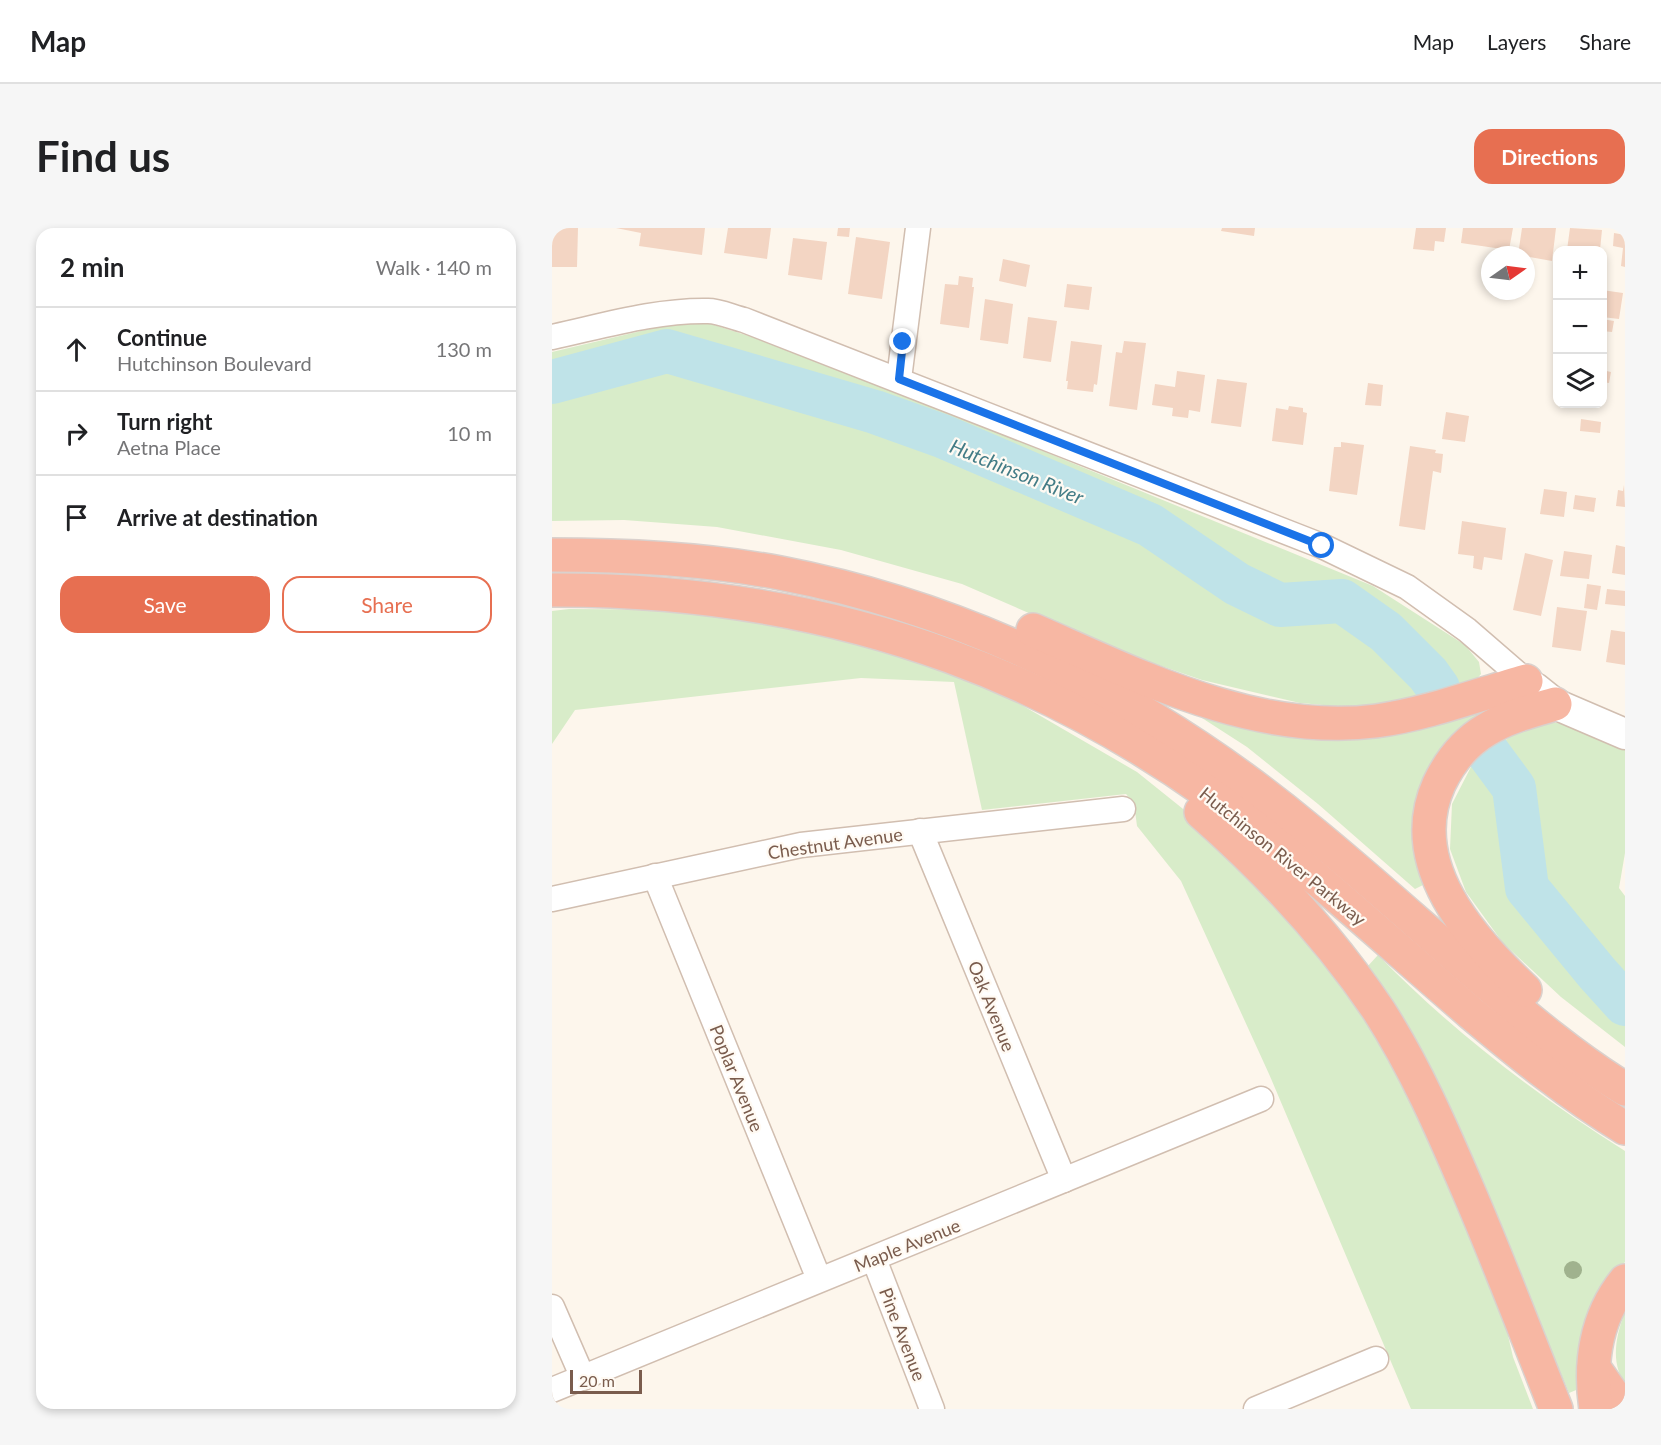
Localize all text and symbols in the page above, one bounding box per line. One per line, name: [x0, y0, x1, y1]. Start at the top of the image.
text: Map: [30, 24, 86, 58]
text: Map: [1413, 29, 1454, 54]
text: Layers: [1487, 29, 1546, 54]
text: Share: [1579, 29, 1631, 54]
button: Directions: [1474, 129, 1625, 184]
text: Find us: [36, 131, 170, 181]
north arrow: [1481, 246, 1535, 300]
map controls: [1553, 246, 1607, 408]
button: +: [1553, 246, 1607, 300]
text: 2 min: [60, 251, 124, 283]
text: Walk · 140 m: [376, 255, 492, 279]
button: −: [1553, 300, 1607, 354]
text: Continue: [117, 324, 207, 351]
route end: [889, 328, 915, 354]
icon: ahead: [60, 333, 93, 366]
text: 130 m: [436, 337, 492, 361]
text: Hutchinson Boulevard: [117, 351, 312, 375]
button: layers: [1553, 354, 1607, 408]
text: Turn right: [117, 408, 212, 435]
icon: right: [60, 417, 93, 450]
text: 10 m: [447, 421, 492, 445]
water label: Hutchinson River: [947, 433, 1088, 509]
text: Aetna Place: [117, 435, 221, 459]
icon: arrive: [60, 501, 93, 534]
text: Arrive at destination: [117, 504, 318, 531]
route start: [1308, 532, 1334, 558]
button: Save: [60, 576, 270, 633]
button: Share: [282, 576, 492, 633]
street label: Hutchinson River Parkway: [1195, 782, 1371, 930]
street label: Chestnut Avenue: [766, 823, 904, 863]
street label: Oak Avenue: [964, 957, 1020, 1055]
street label: Poplar Avenue: [706, 1021, 768, 1135]
street label: Maple Avenue: [851, 1214, 963, 1276]
street label: Pine Avenue: [875, 1284, 931, 1384]
scale bar: [570, 1367, 642, 1394]
text: 20 m: [579, 1371, 615, 1390]

